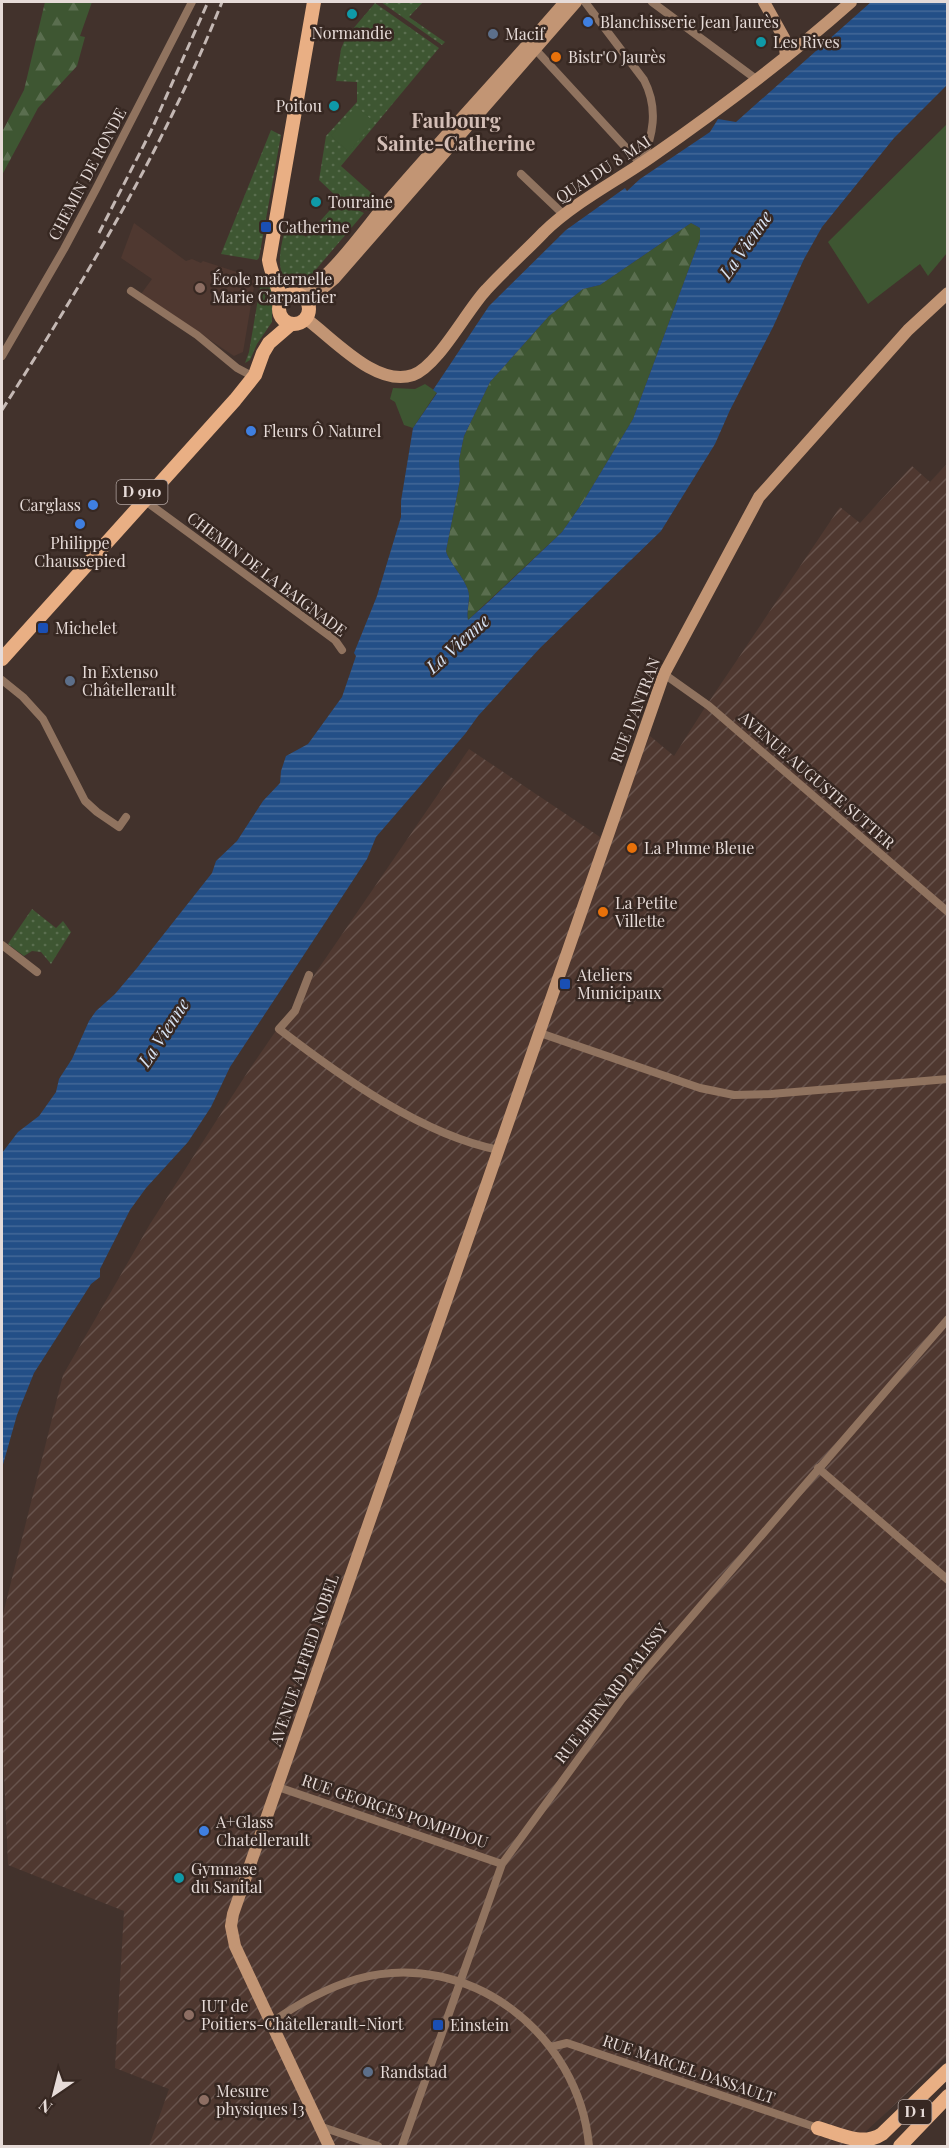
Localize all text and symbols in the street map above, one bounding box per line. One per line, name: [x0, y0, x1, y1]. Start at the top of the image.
marker: Normandie: [345, 7, 359, 21]
place label: Blanchisserie Jean Jaurès: [600, 11, 779, 32]
marker: Blanchisserie Jean Jaurès: [581, 15, 595, 29]
place label: Normandie: [312, 22, 392, 43]
place label: Macif: [505, 23, 546, 44]
marker: Macif: [486, 27, 500, 41]
place label: Les Rives: [773, 31, 840, 52]
marker: Les Rives: [754, 35, 768, 49]
place label: Bistr'O Jaurès: [568, 46, 666, 67]
marker: Bistr'O Jaurès: [549, 50, 563, 64]
place label: Poitou: [276, 95, 322, 116]
marker: Poitou: [327, 99, 341, 113]
street label: CHEMIN DE RONDE: [43, 104, 130, 244]
district label: Faubourg Sainte-Catherine: [377, 106, 535, 156]
street label: QUAI DU 8 MAI: [551, 130, 654, 207]
place label: Touraine: [328, 191, 393, 212]
marker: Touraine: [309, 195, 323, 209]
water label: La Vienne: [713, 206, 777, 284]
place label: Catherine: [278, 216, 350, 237]
marker: Catherine: [259, 220, 273, 234]
place label: École maternelle Marie Carpantier: [212, 268, 336, 307]
marker: École maternelle Marie Carpantier: [193, 281, 207, 295]
place label: Fleurs Ô Naturel: [263, 420, 382, 441]
marker: Fleurs Ô Naturel: [244, 424, 258, 438]
road number: D 910: [116, 480, 168, 504]
place label: Carglass: [20, 494, 81, 515]
marker: Carglass: [86, 498, 100, 512]
street label: CHEMIN DE LA BAIGNADE: [183, 507, 351, 640]
marker: Philippe Chaussepied: [73, 517, 87, 531]
place label: Philippe Chaussepied: [34, 532, 126, 571]
water label: La Vienne: [420, 608, 494, 679]
place label: Michelet: [55, 617, 117, 638]
marker: Michelet: [36, 621, 50, 635]
street label: RUE D'ANTRAN: [605, 654, 664, 765]
place label: In Extenso Châtellerault: [82, 661, 176, 700]
marker: In Extenso Châtellerault: [63, 674, 77, 688]
street label: AVENUE AUGUSTE SUTTER: [734, 706, 900, 853]
place label: La Plume Bleue: [644, 837, 754, 858]
marker: La Plume Bleue: [625, 841, 639, 855]
place label: La Petite Villette: [614, 892, 678, 931]
marker: La Petite Villette: [596, 905, 610, 919]
place label: Ateliers Municipaux: [576, 964, 662, 1003]
marker: Ateliers Municipaux: [558, 977, 572, 991]
water label: La Vienne: [131, 993, 195, 1072]
street label: AVENUE ALFRED NOBEL: [264, 1571, 343, 1749]
street label: RUE BERNARD PALISSY: [549, 1618, 672, 1767]
street label: RUE GEORGES POMPIDOU: [299, 1769, 491, 1852]
place label: A+Glass Chatellerault: [215, 1811, 310, 1850]
marker: A+Glass Chatellerault: [197, 1824, 211, 1838]
place label: Gymnase du Sanital: [191, 1858, 263, 1897]
marker: Gymnase du Sanital: [172, 1871, 186, 1885]
place label: IUT de Poitiers-Châtellerault-Niort: [201, 1995, 404, 2034]
marker: IUT de Poitiers-Châtellerault-Niort: [182, 2008, 196, 2022]
place label: Einstein: [450, 2014, 510, 2035]
marker: Einstein: [431, 2018, 445, 2032]
street label: RUE MARCEL DASSAULT: [600, 2029, 778, 2108]
place label: Randstad: [380, 2061, 447, 2082]
north arrow: [24, 2064, 84, 2124]
marker: Randstad: [361, 2065, 375, 2079]
place label: Mesure physiques I3: [216, 2080, 305, 2119]
marker: Mesure physiques I3: [197, 2093, 211, 2107]
text: N: [34, 2095, 56, 2119]
road number: D 1: [898, 2100, 932, 2124]

